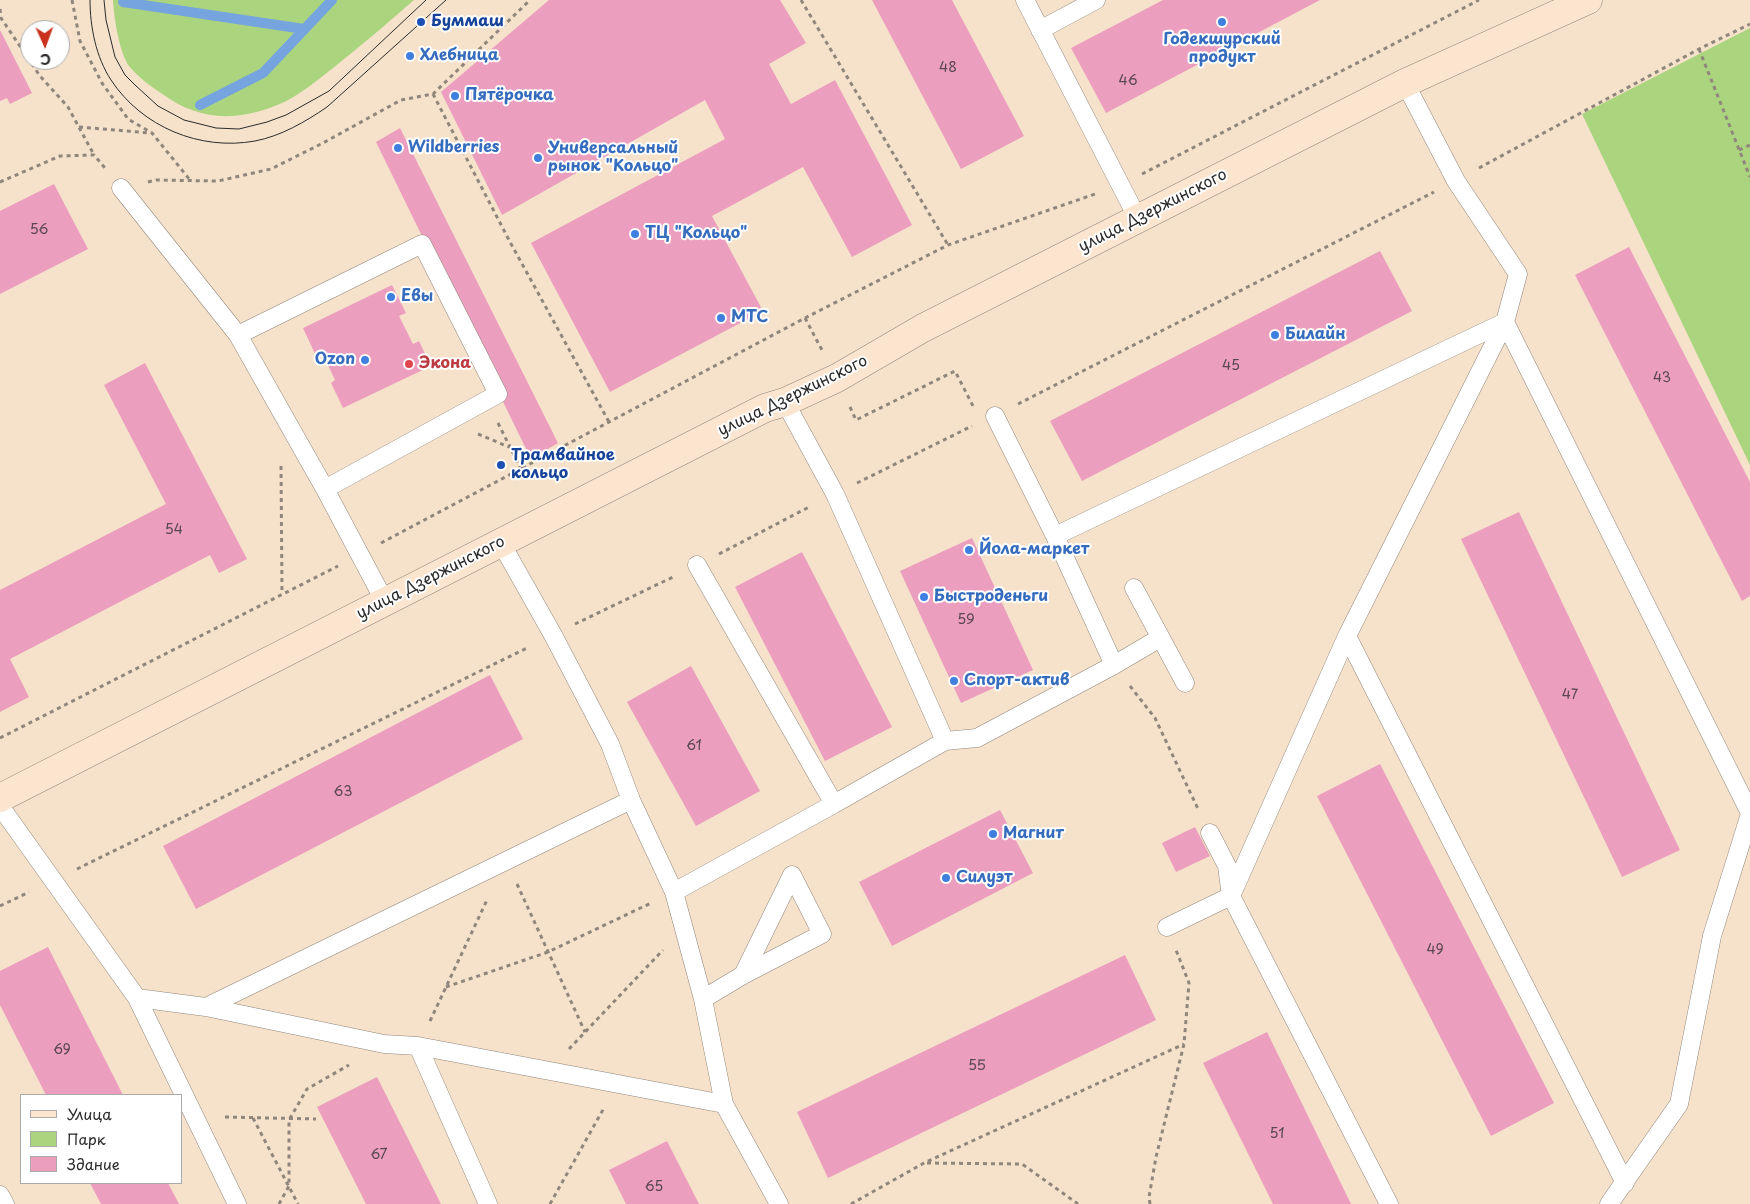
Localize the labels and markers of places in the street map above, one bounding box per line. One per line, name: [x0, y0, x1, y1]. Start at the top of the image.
place label: Буммаш: [431, 12, 504, 32]
marker: Буммаш: [415, 16, 427, 28]
marker: Годекшурский продукт: [1216, 16, 1228, 28]
place label: Годекшурский продукт: [1163, 30, 1281, 68]
place label: Хлебница: [420, 46, 499, 66]
marker: Хлебница: [404, 50, 416, 62]
place label: Пятёрочка: [465, 86, 554, 106]
marker: Пятёрочка: [449, 90, 461, 102]
place label: Wildberries: [408, 138, 499, 158]
place label: Универсальный рынок "Кольцо": [548, 139, 678, 177]
marker: Wildberries: [392, 142, 404, 154]
marker: Универсальный рынок "Кольцо": [532, 152, 544, 164]
place label: ТЦ "Кольцо": [645, 224, 747, 244]
marker: ТЦ "Кольцо": [629, 228, 641, 240]
place label: Евы: [401, 287, 433, 307]
marker: Евы: [385, 291, 397, 303]
place label: МТС: [731, 308, 768, 328]
marker: МТС: [715, 312, 727, 324]
place label: Билайн: [1285, 325, 1346, 345]
marker: Билайн: [1269, 329, 1281, 341]
place label: Ozon: [315, 350, 355, 370]
marker: Ozon: [359, 354, 371, 366]
place label: Экона: [419, 354, 471, 374]
marker: Экона: [403, 358, 415, 370]
place label: Трамвайное кольцо: [511, 446, 615, 484]
marker: Трамвайное кольцо: [495, 459, 507, 471]
place label: Йола-маркет: [979, 540, 1089, 560]
marker: Йола-маркет: [963, 544, 975, 556]
place label: Быстроденьги: [934, 587, 1048, 607]
marker: Быстроденьги: [918, 591, 930, 603]
place label: Спорт-актив: [964, 671, 1070, 691]
marker: Спорт-актив: [948, 675, 960, 687]
place label: Магнит: [1003, 824, 1064, 844]
marker: Магнит: [987, 828, 999, 840]
place label: Силуэт: [956, 868, 1012, 888]
marker: Силуэт: [940, 872, 952, 884]

